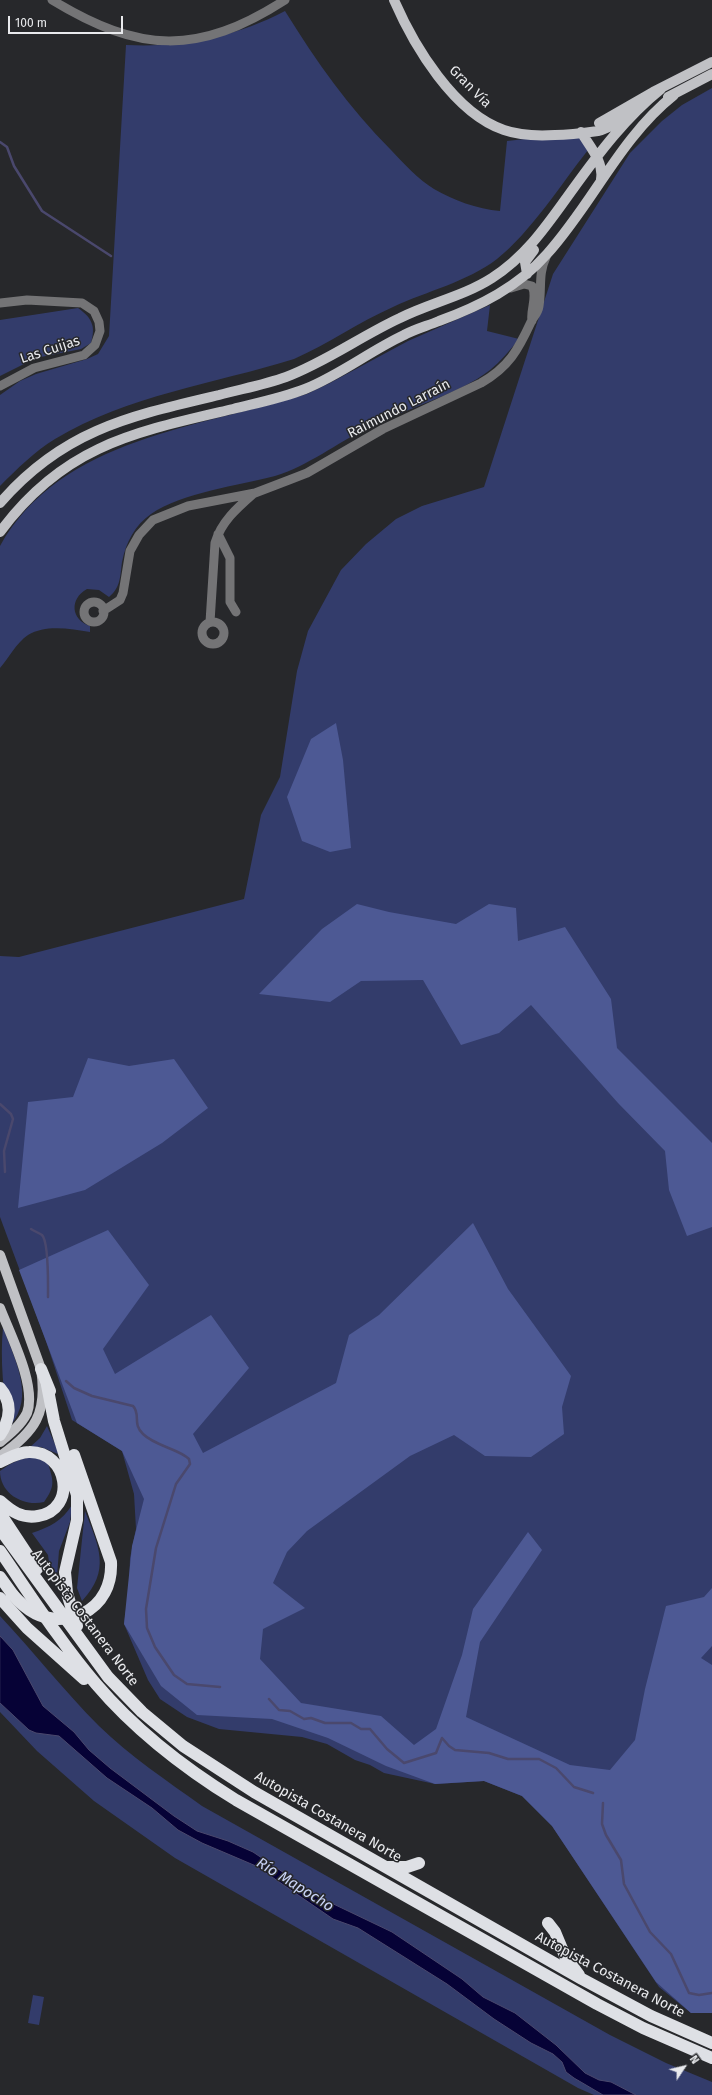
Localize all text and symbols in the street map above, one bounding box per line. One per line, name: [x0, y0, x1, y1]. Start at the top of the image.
scale bar: [10, 8, 125, 34]
text: 100 m: [15, 16, 47, 30]
street label: Gran Vía: [445, 62, 495, 112]
street label: Las Cuijas: [18, 332, 82, 368]
street label: Raimundo Larraín: [345, 376, 453, 442]
street label: Autopista Costanera Norte: [28, 1546, 142, 1690]
street label: Autopista Costanera Norte: [252, 1768, 404, 1866]
water label: Río Mapocho: [253, 1854, 337, 1916]
street label: Autopista Costanera Norte: [532, 1928, 688, 2022]
north arrow: [664, 2047, 704, 2087]
text: N: [687, 2053, 702, 2067]

